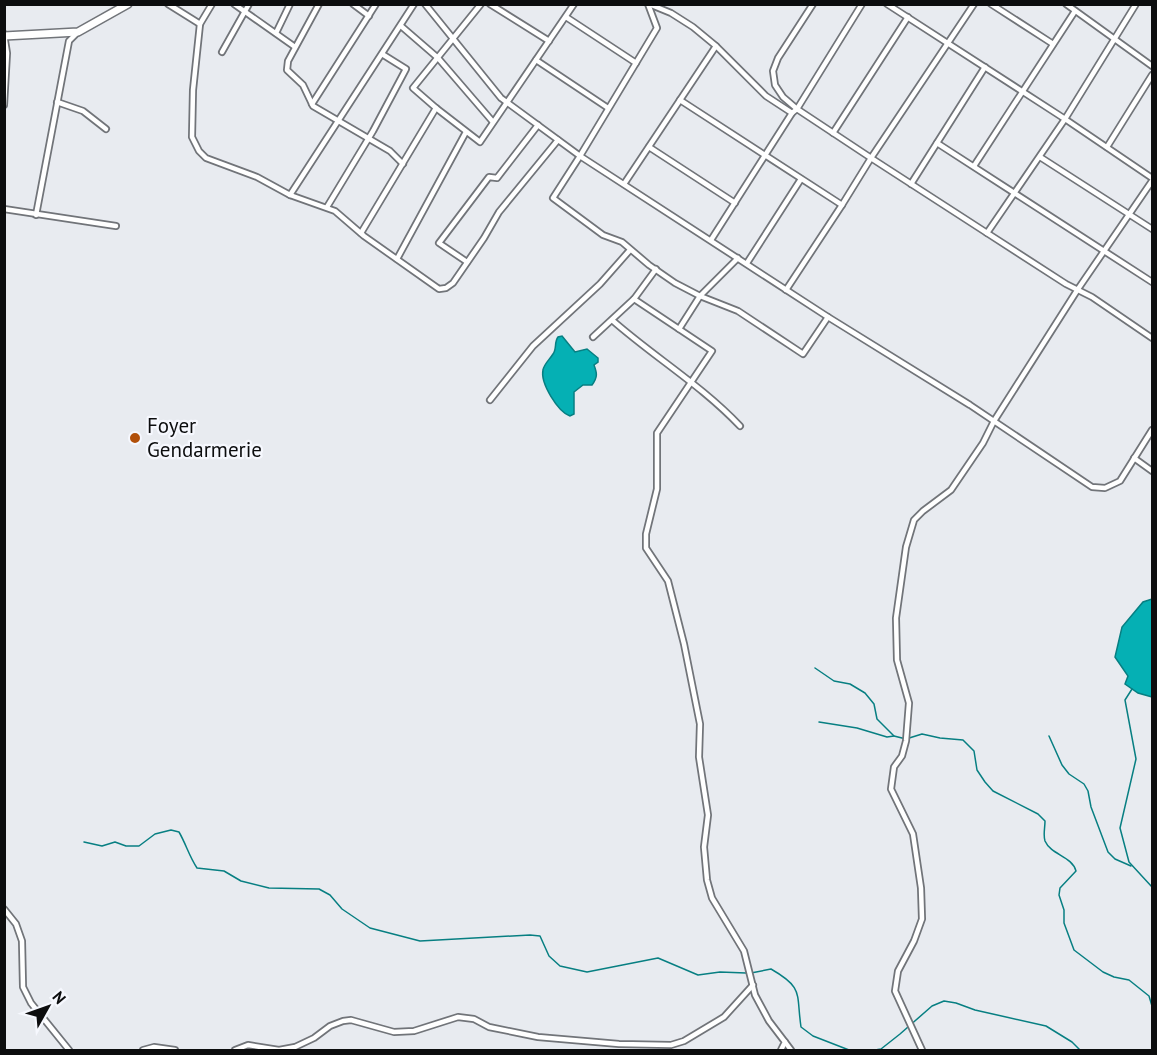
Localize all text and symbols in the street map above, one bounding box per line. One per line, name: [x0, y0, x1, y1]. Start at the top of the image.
place label: Foyer Gendarmerie: [147, 412, 262, 463]
marker: Foyer Gendarmerie: [128, 431, 142, 445]
north arrow: [18, 977, 78, 1037]
text: N: [48, 987, 71, 1008]

